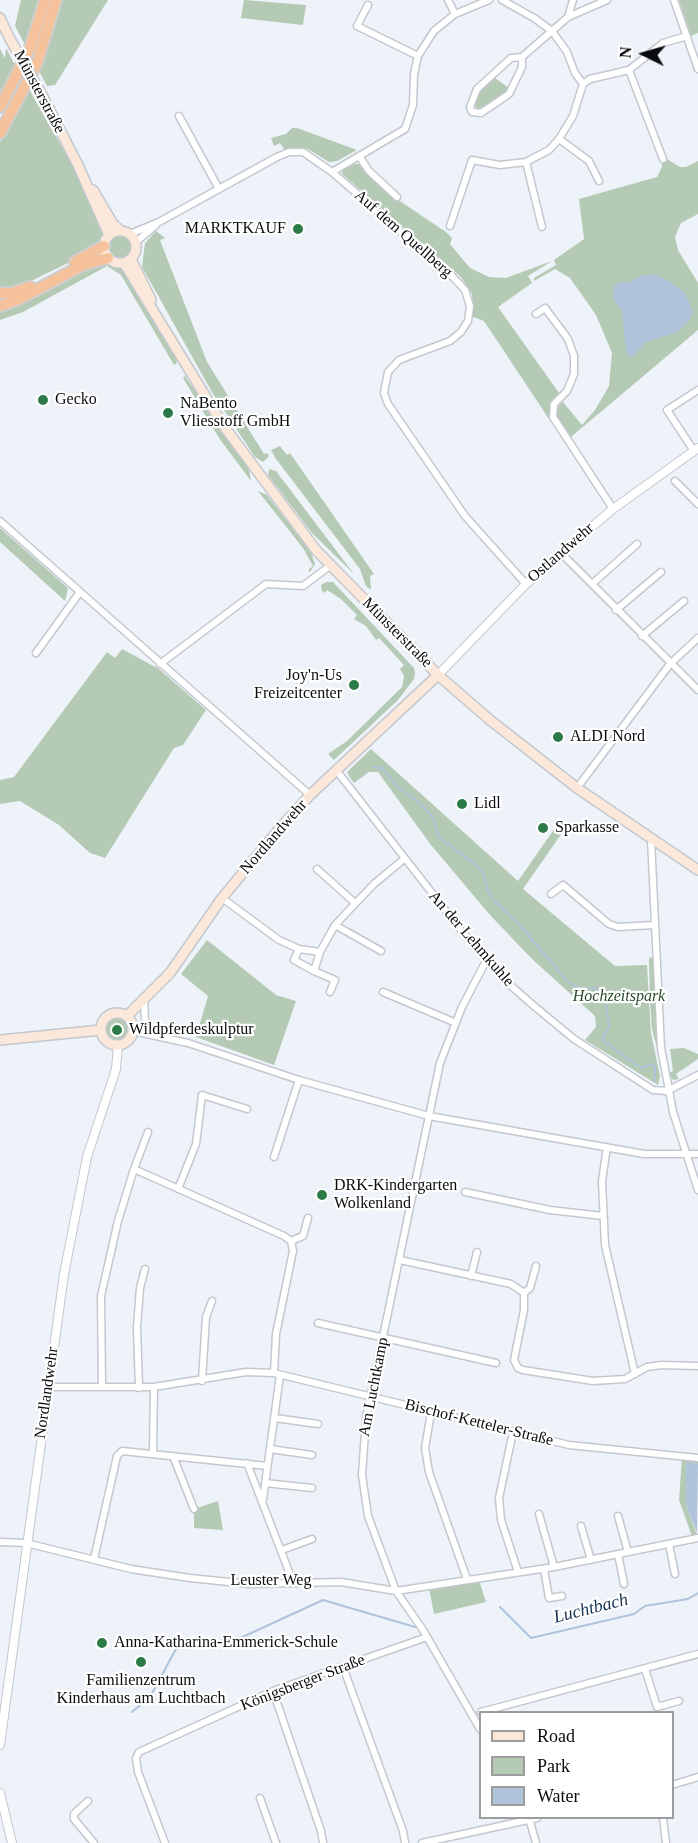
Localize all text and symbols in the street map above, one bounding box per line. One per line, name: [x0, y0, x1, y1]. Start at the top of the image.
north arrow: [614, 24, 674, 84]
text: N: [617, 46, 635, 59]
street label: Münsterstraße: [9, 47, 69, 137]
street label: Auf dem Quellberg: [350, 186, 456, 282]
place label: MARKTKAUF: [185, 219, 286, 239]
marker: MARKTKAUF: [291, 222, 305, 236]
place label: Gecko: [55, 390, 97, 410]
marker: Gecko: [36, 393, 50, 407]
place label: NaBento Vliesstoff GmbH: [180, 394, 290, 432]
marker: NaBento Vliesstoff GmbH: [161, 406, 175, 420]
street label: Ostlandwehr: [524, 519, 598, 587]
street label: Münsterstraße: [358, 594, 436, 672]
place label: Joy'n-Us Freizeitcenter: [254, 666, 342, 704]
marker: Joy'n-Us Freizeitcenter: [347, 678, 361, 692]
place label: ALDI Nord: [570, 727, 645, 747]
marker: ALDI Nord: [551, 730, 565, 744]
place label: Lidl: [474, 794, 501, 814]
street label: Nordlandwehr: [236, 796, 312, 878]
marker: Lidl: [455, 797, 469, 811]
place label: Sparkasse: [555, 818, 619, 838]
marker: Sparkasse: [536, 821, 550, 835]
street label: An der Lehmkuhle: [424, 887, 518, 991]
park label: Hochzeitspark: [573, 987, 665, 1007]
place label: Wildpferdeskulptur: [129, 1020, 254, 1040]
marker: Wildpferdeskulptur: [110, 1023, 124, 1037]
place label: DRK-Kindergarten Wolkenland: [334, 1176, 457, 1214]
marker: DRK-Kindergarten Wolkenland: [315, 1188, 329, 1202]
street label: Am Luchtkamp: [355, 1336, 393, 1438]
street label: Nordlandwehr: [31, 1346, 63, 1440]
street label: Bischof-Ketteler-Straße: [403, 1395, 555, 1451]
street label: Leuster Weg: [231, 1571, 311, 1591]
water label: Luchtbach: [552, 1589, 630, 1629]
place label: Anna-Katharina-Emmerick-Schule: [114, 1633, 338, 1653]
marker: Anna-Katharina-Emmerick-Schule: [95, 1636, 109, 1650]
street label: Königsberger Straße: [238, 1650, 368, 1716]
marker: Familienzentrum Kinderhaus am Luchtbach: [134, 1655, 148, 1669]
place label: Familienzentrum Kinderhaus am Luchtbach: [57, 1671, 225, 1709]
legend: [479, 1711, 674, 1819]
text: Road: [537, 1726, 575, 1746]
text: Park: [537, 1756, 570, 1776]
text: Water: [537, 1786, 580, 1806]

